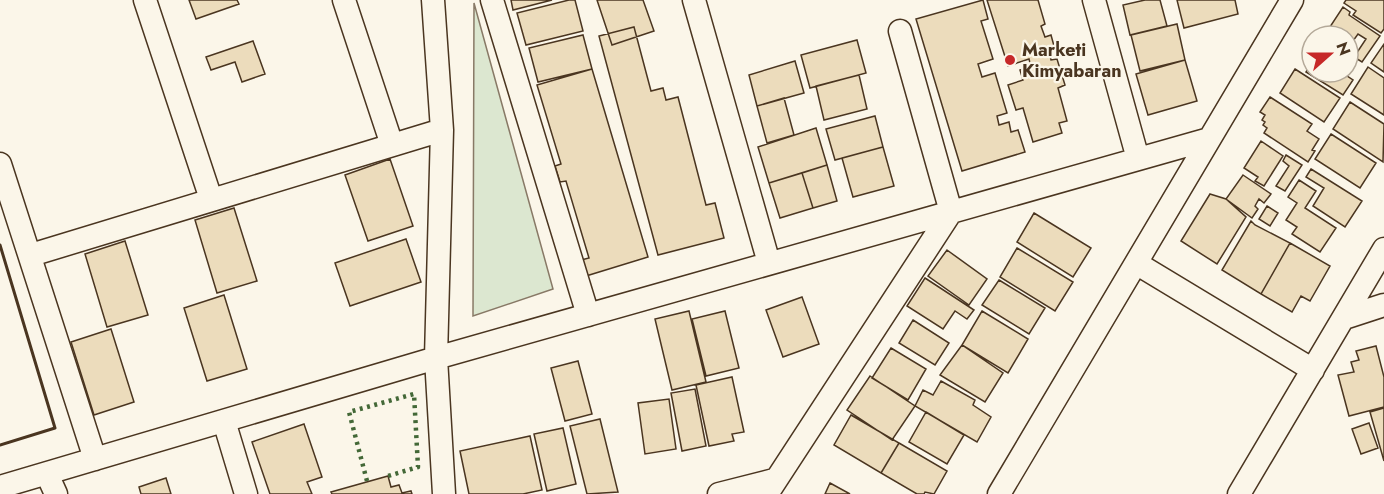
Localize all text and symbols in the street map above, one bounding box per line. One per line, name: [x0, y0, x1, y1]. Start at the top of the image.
north arrow: [1300, 24, 1360, 84]
place label: Marketi Kimyabaran: [1022, 37, 1122, 84]
text: N: [1331, 39, 1357, 59]
marker: Marketi Kimyabaran: [1003, 53, 1017, 67]

